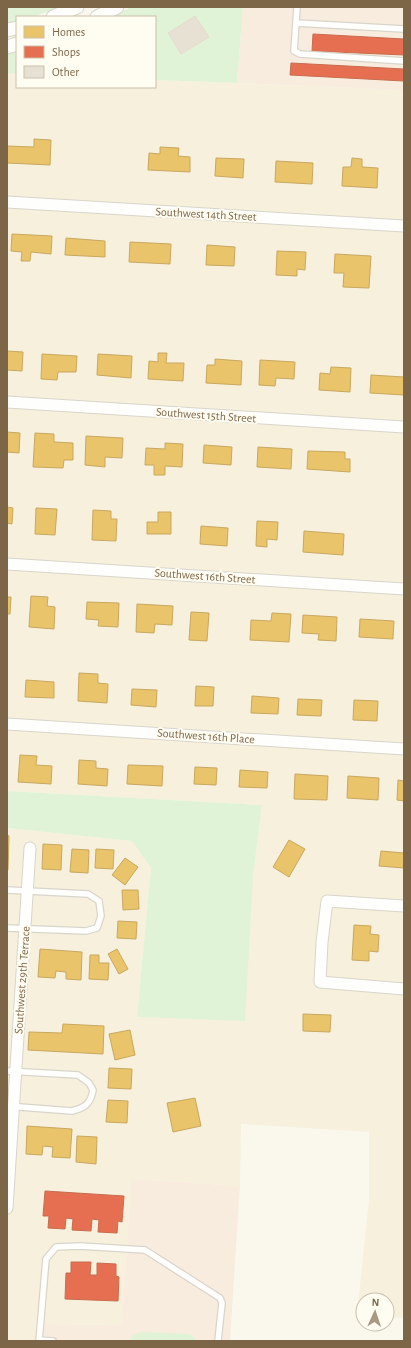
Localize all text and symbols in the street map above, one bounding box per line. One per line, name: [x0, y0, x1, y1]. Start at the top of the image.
legend: [16, 16, 156, 88]
text: Homes: [52, 26, 85, 38]
text: Shops: [52, 46, 80, 58]
text: Other: [52, 66, 79, 78]
street label: Southwest 14th Street: [155, 205, 257, 223]
street label: Southwest 15th Street: [155, 406, 257, 424]
street label: Southwest 16th Street: [154, 566, 256, 586]
street label: Southwest 16th Place: [157, 727, 255, 745]
street label: Southwest 29th Terrace: [12, 926, 32, 1034]
north arrow: [355, 1292, 395, 1332]
text: N: [371, 1297, 380, 1308]

